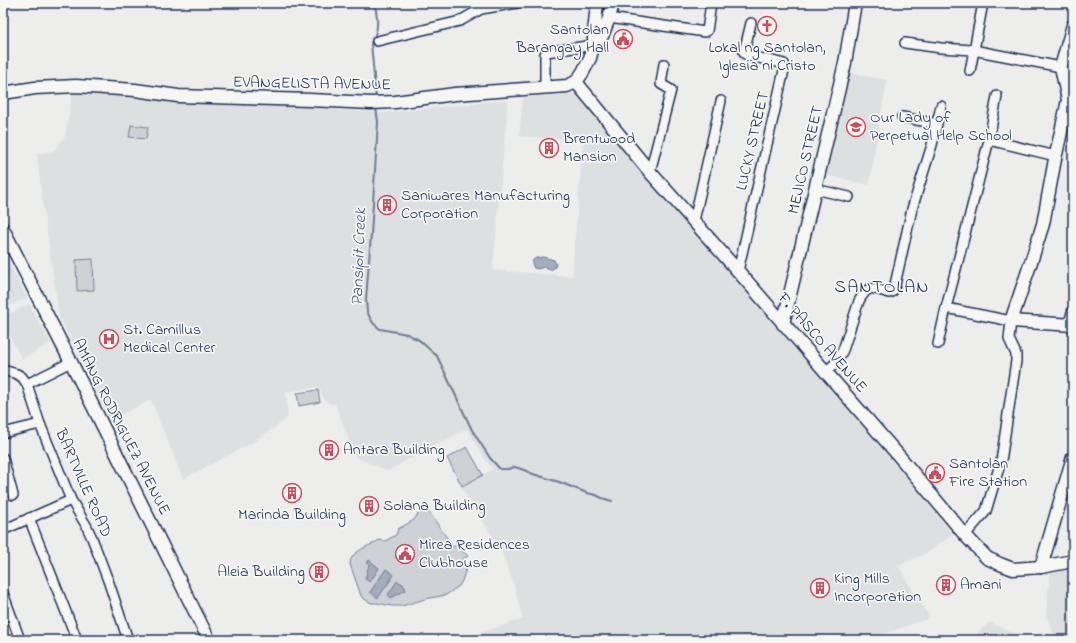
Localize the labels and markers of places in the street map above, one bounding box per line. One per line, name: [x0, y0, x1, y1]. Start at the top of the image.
church icon: Lokal ng Santolan, Iglesia ni Cristo: [756, 15, 778, 37]
place label: Santolan Barangay Hall: [515, 18, 609, 60]
public building icon: Santolan Barangay Hall: [612, 28, 634, 50]
place label: Lokal ng Santolan, Iglesia ni Cristo: [708, 36, 826, 78]
place label: Our Lady of Perpetual Help School: [870, 106, 1012, 148]
school or university icon: Our Lady of Perpetual Help School: [845, 116, 867, 138]
place label: Brentwood Mansion: [562, 127, 635, 169]
building icon: Brentwood Mansion: [538, 137, 560, 159]
place label: Saniwares Manufacturing Corporation: [401, 184, 570, 226]
building icon: Saniwares Manufacturing Corporation: [376, 194, 398, 216]
place label: St. Camillus Medical Center: [123, 318, 216, 360]
hospital icon: St. Camillus Medical Center: [98, 328, 120, 350]
place label: Antara Building: [343, 438, 445, 462]
building icon: Antara Building: [318, 439, 340, 461]
place label: Santolan Fire Station: [948, 452, 1027, 494]
public building icon: Santolan Fire Station: [924, 462, 946, 484]
building icon: Marinda Building: [281, 482, 303, 504]
place label: Solana Building: [383, 494, 485, 518]
building icon: Solana Building: [358, 495, 380, 517]
place label: Marinda Building: [238, 503, 346, 527]
place label: Mirea Residences Clubhouse: [419, 533, 530, 575]
public building icon: Mirea Residences Clubhouse: [394, 543, 416, 565]
place label: Aleia Building: [217, 560, 305, 584]
building icon: Aleia Building: [308, 561, 330, 583]
place label: King Mills Incorporation: [834, 567, 921, 609]
place label: Amani: [960, 573, 1002, 597]
building icon: Amani: [935, 574, 957, 596]
building icon: King Mills Incorporation: [809, 577, 831, 599]

